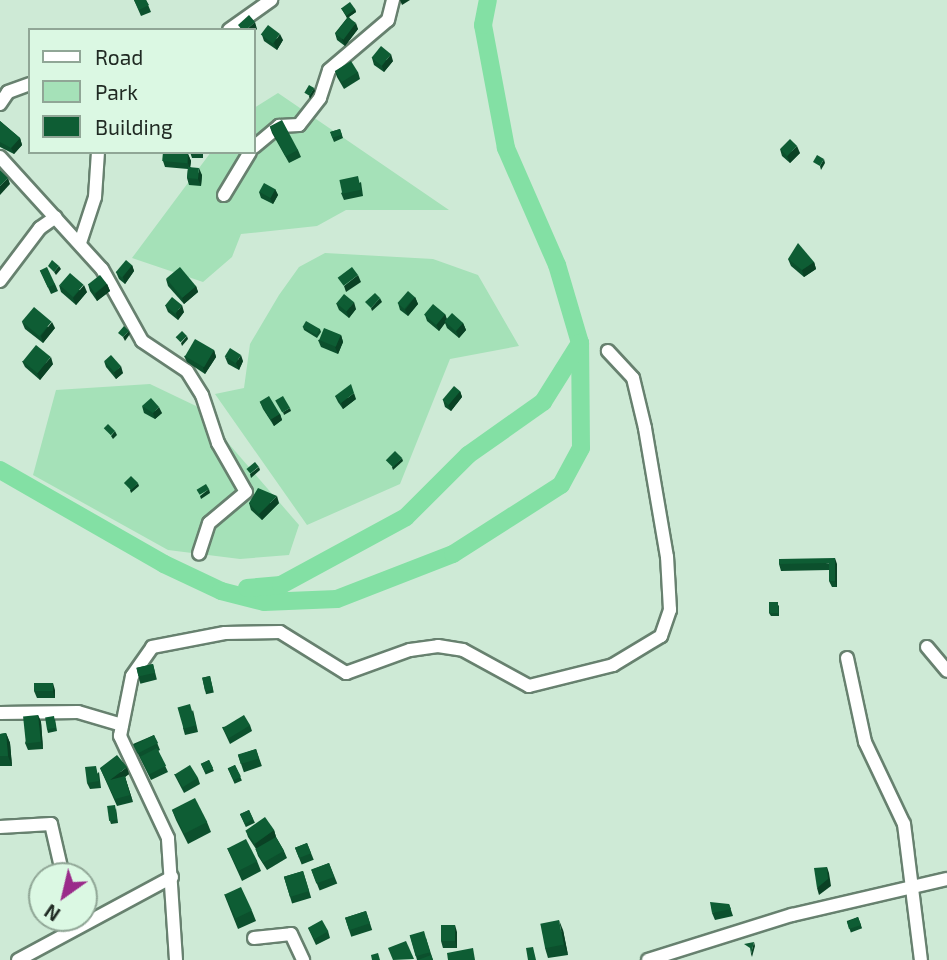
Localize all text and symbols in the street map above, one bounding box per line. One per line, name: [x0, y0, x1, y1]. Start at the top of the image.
legend: [28, 28, 256, 154]
text: Road: [95, 44, 143, 69]
text: Park: [95, 79, 138, 104]
text: Building: [95, 114, 173, 139]
north arrow: [28, 862, 98, 932]
text: N: [40, 900, 64, 927]

